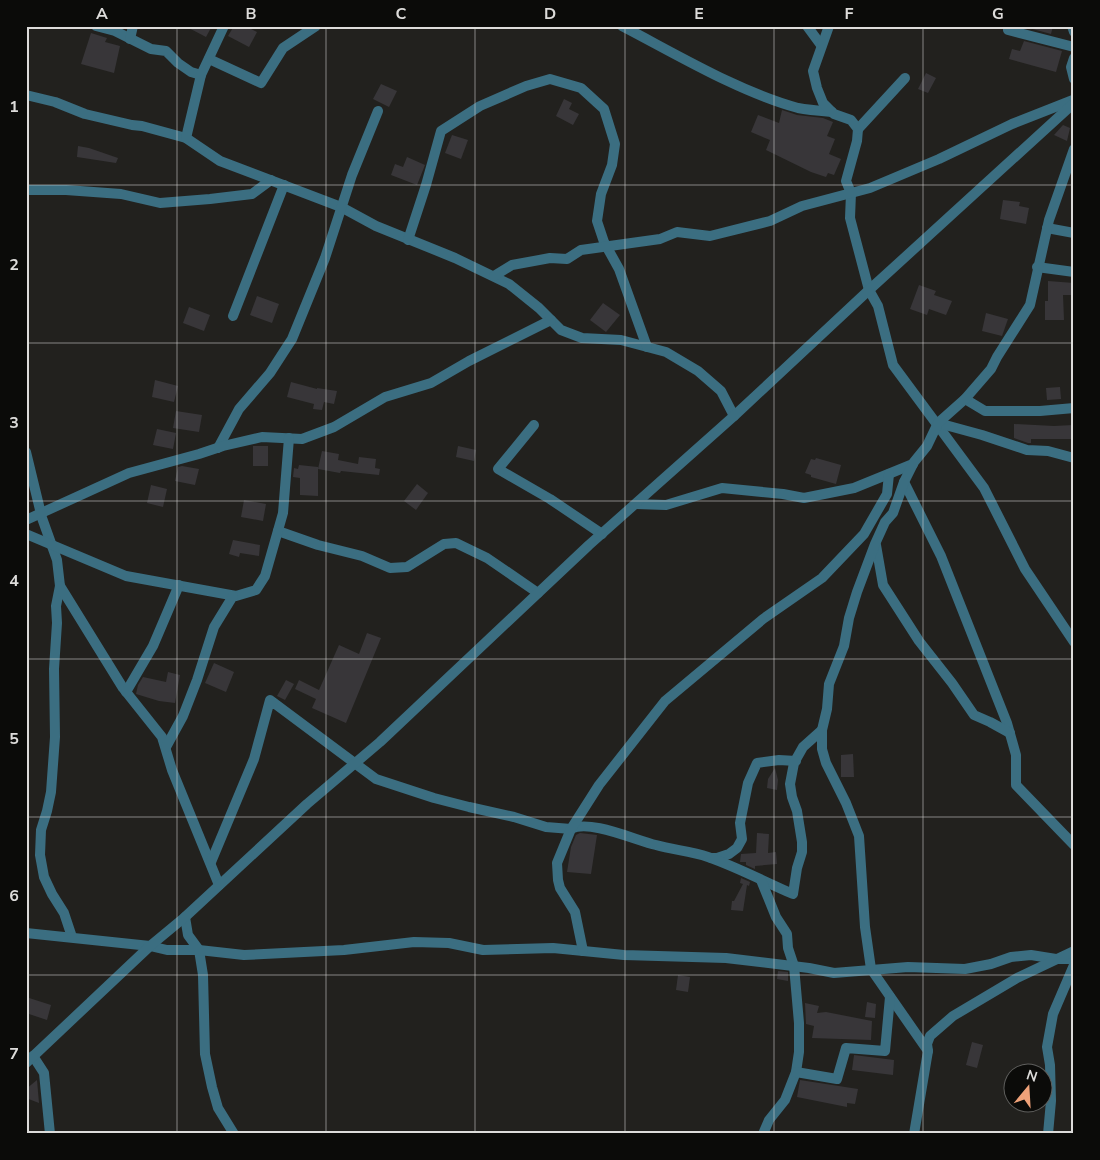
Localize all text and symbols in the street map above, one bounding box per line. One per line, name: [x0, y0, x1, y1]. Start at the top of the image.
text: A: [96, 3, 108, 25]
text: B: [245, 3, 257, 25]
text: C: [396, 3, 407, 25]
text: D: [544, 3, 556, 25]
text: E: [694, 3, 704, 25]
text: F: [845, 3, 854, 25]
text: G: [992, 3, 1004, 25]
text: 1: [9, 96, 19, 118]
text: 2: [9, 254, 19, 276]
text: 3: [9, 412, 19, 434]
text: 4: [9, 570, 19, 592]
text: 5: [9, 728, 19, 750]
text: 6: [9, 885, 19, 907]
text: 7: [9, 1043, 19, 1065]
north arrow: [1002, 1062, 1052, 1112]
text: N: [1024, 1065, 1040, 1087]

